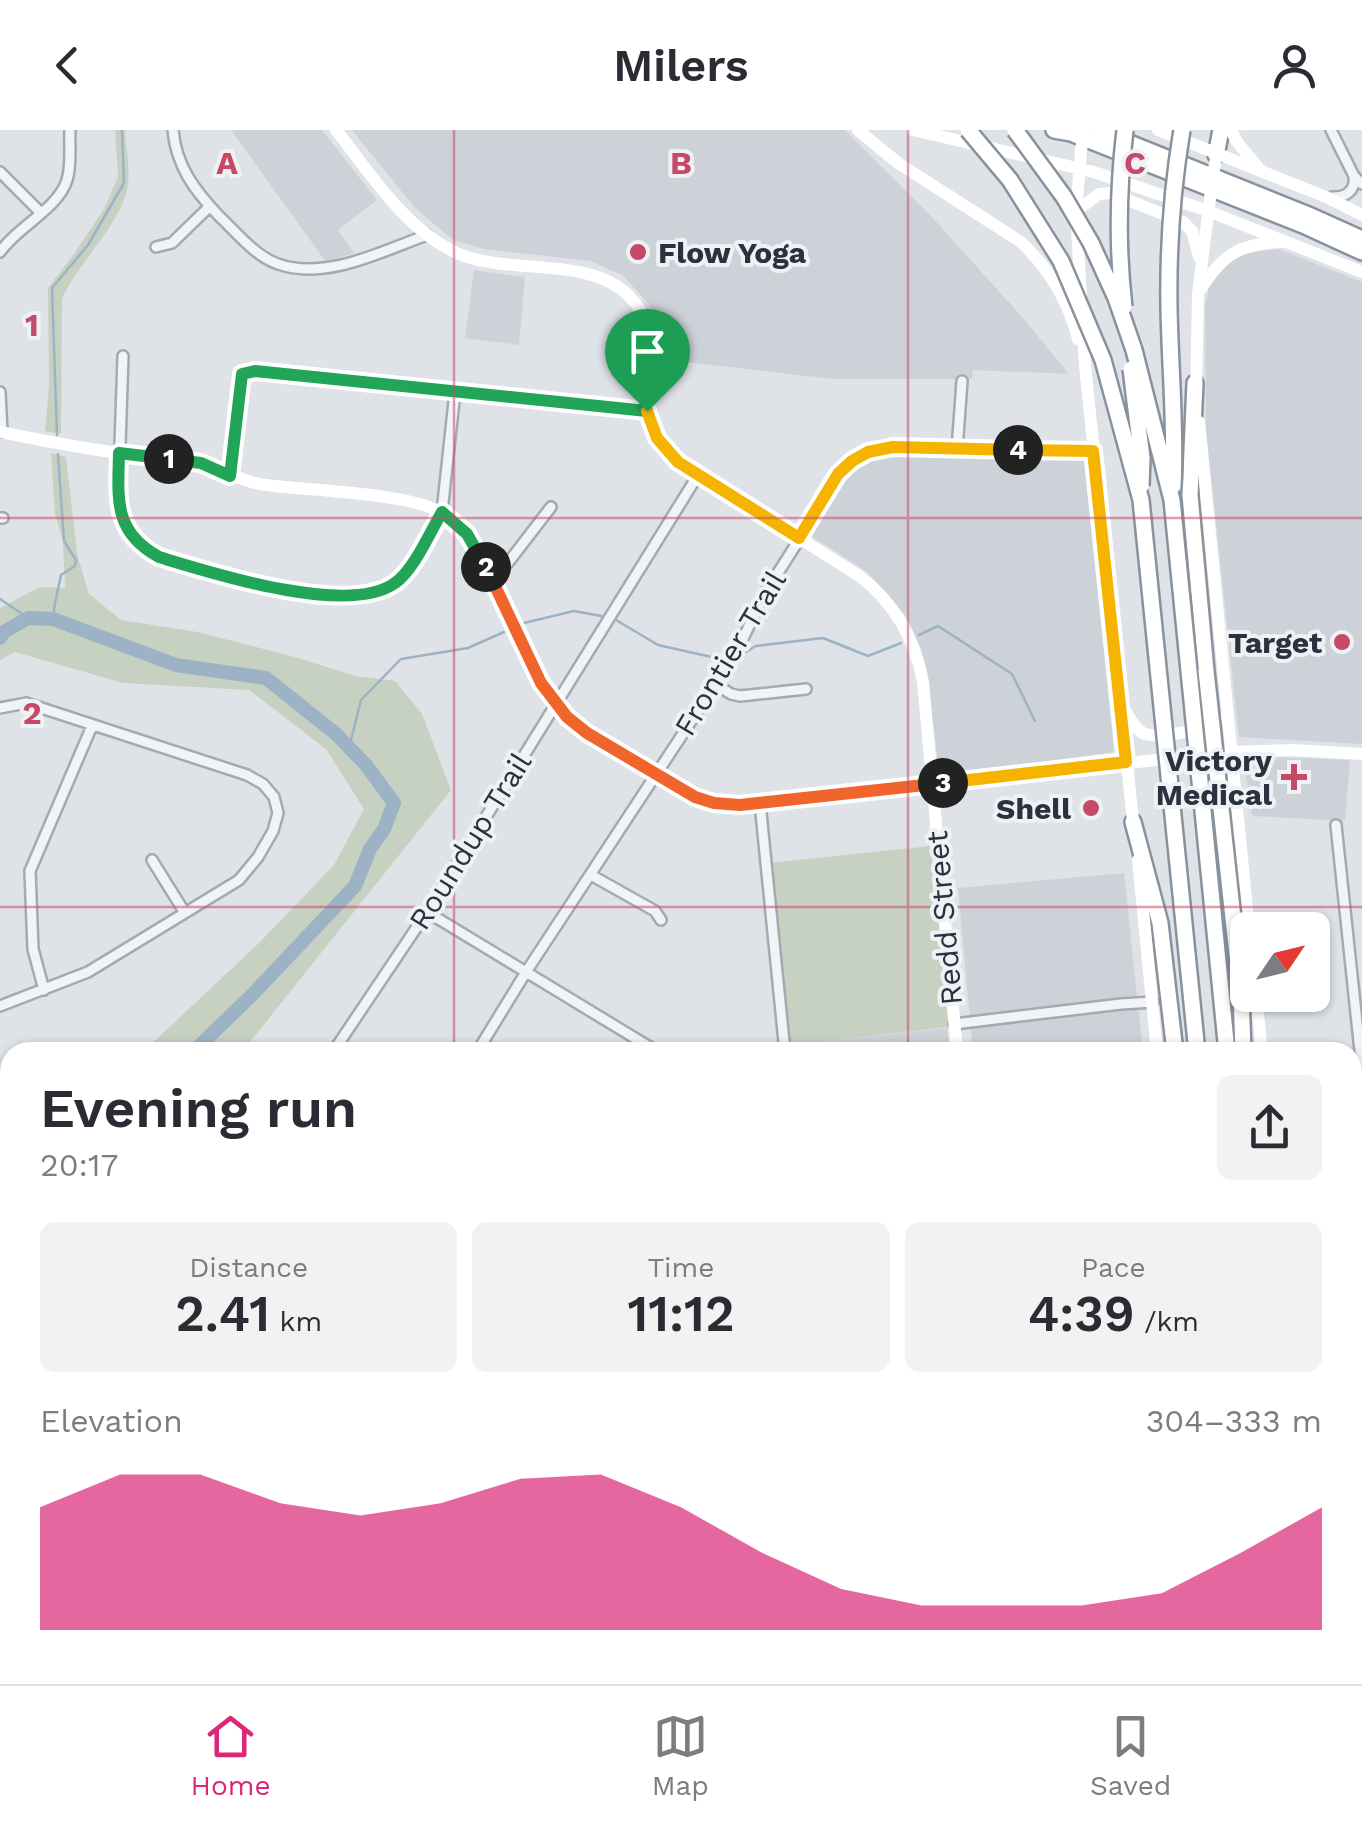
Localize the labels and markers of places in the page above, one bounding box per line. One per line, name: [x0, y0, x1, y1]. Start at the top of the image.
place label: Flow Yoga: [658, 235, 807, 270]
marker: Flow Yoga: [627, 241, 649, 263]
pin: [605, 309, 690, 412]
pin: 4: [993, 425, 1043, 475]
pin: 1: [144, 434, 194, 484]
pin: 2: [461, 542, 511, 592]
place label: Target: [1228, 625, 1322, 660]
marker: Target: [1331, 631, 1353, 653]
place label: Victory Medical: [1156, 743, 1272, 812]
pin: 3: [918, 758, 968, 808]
marker: Victory Medical: [1281, 764, 1307, 790]
place label: Shell: [996, 791, 1071, 826]
marker: Shell: [1080, 797, 1102, 819]

